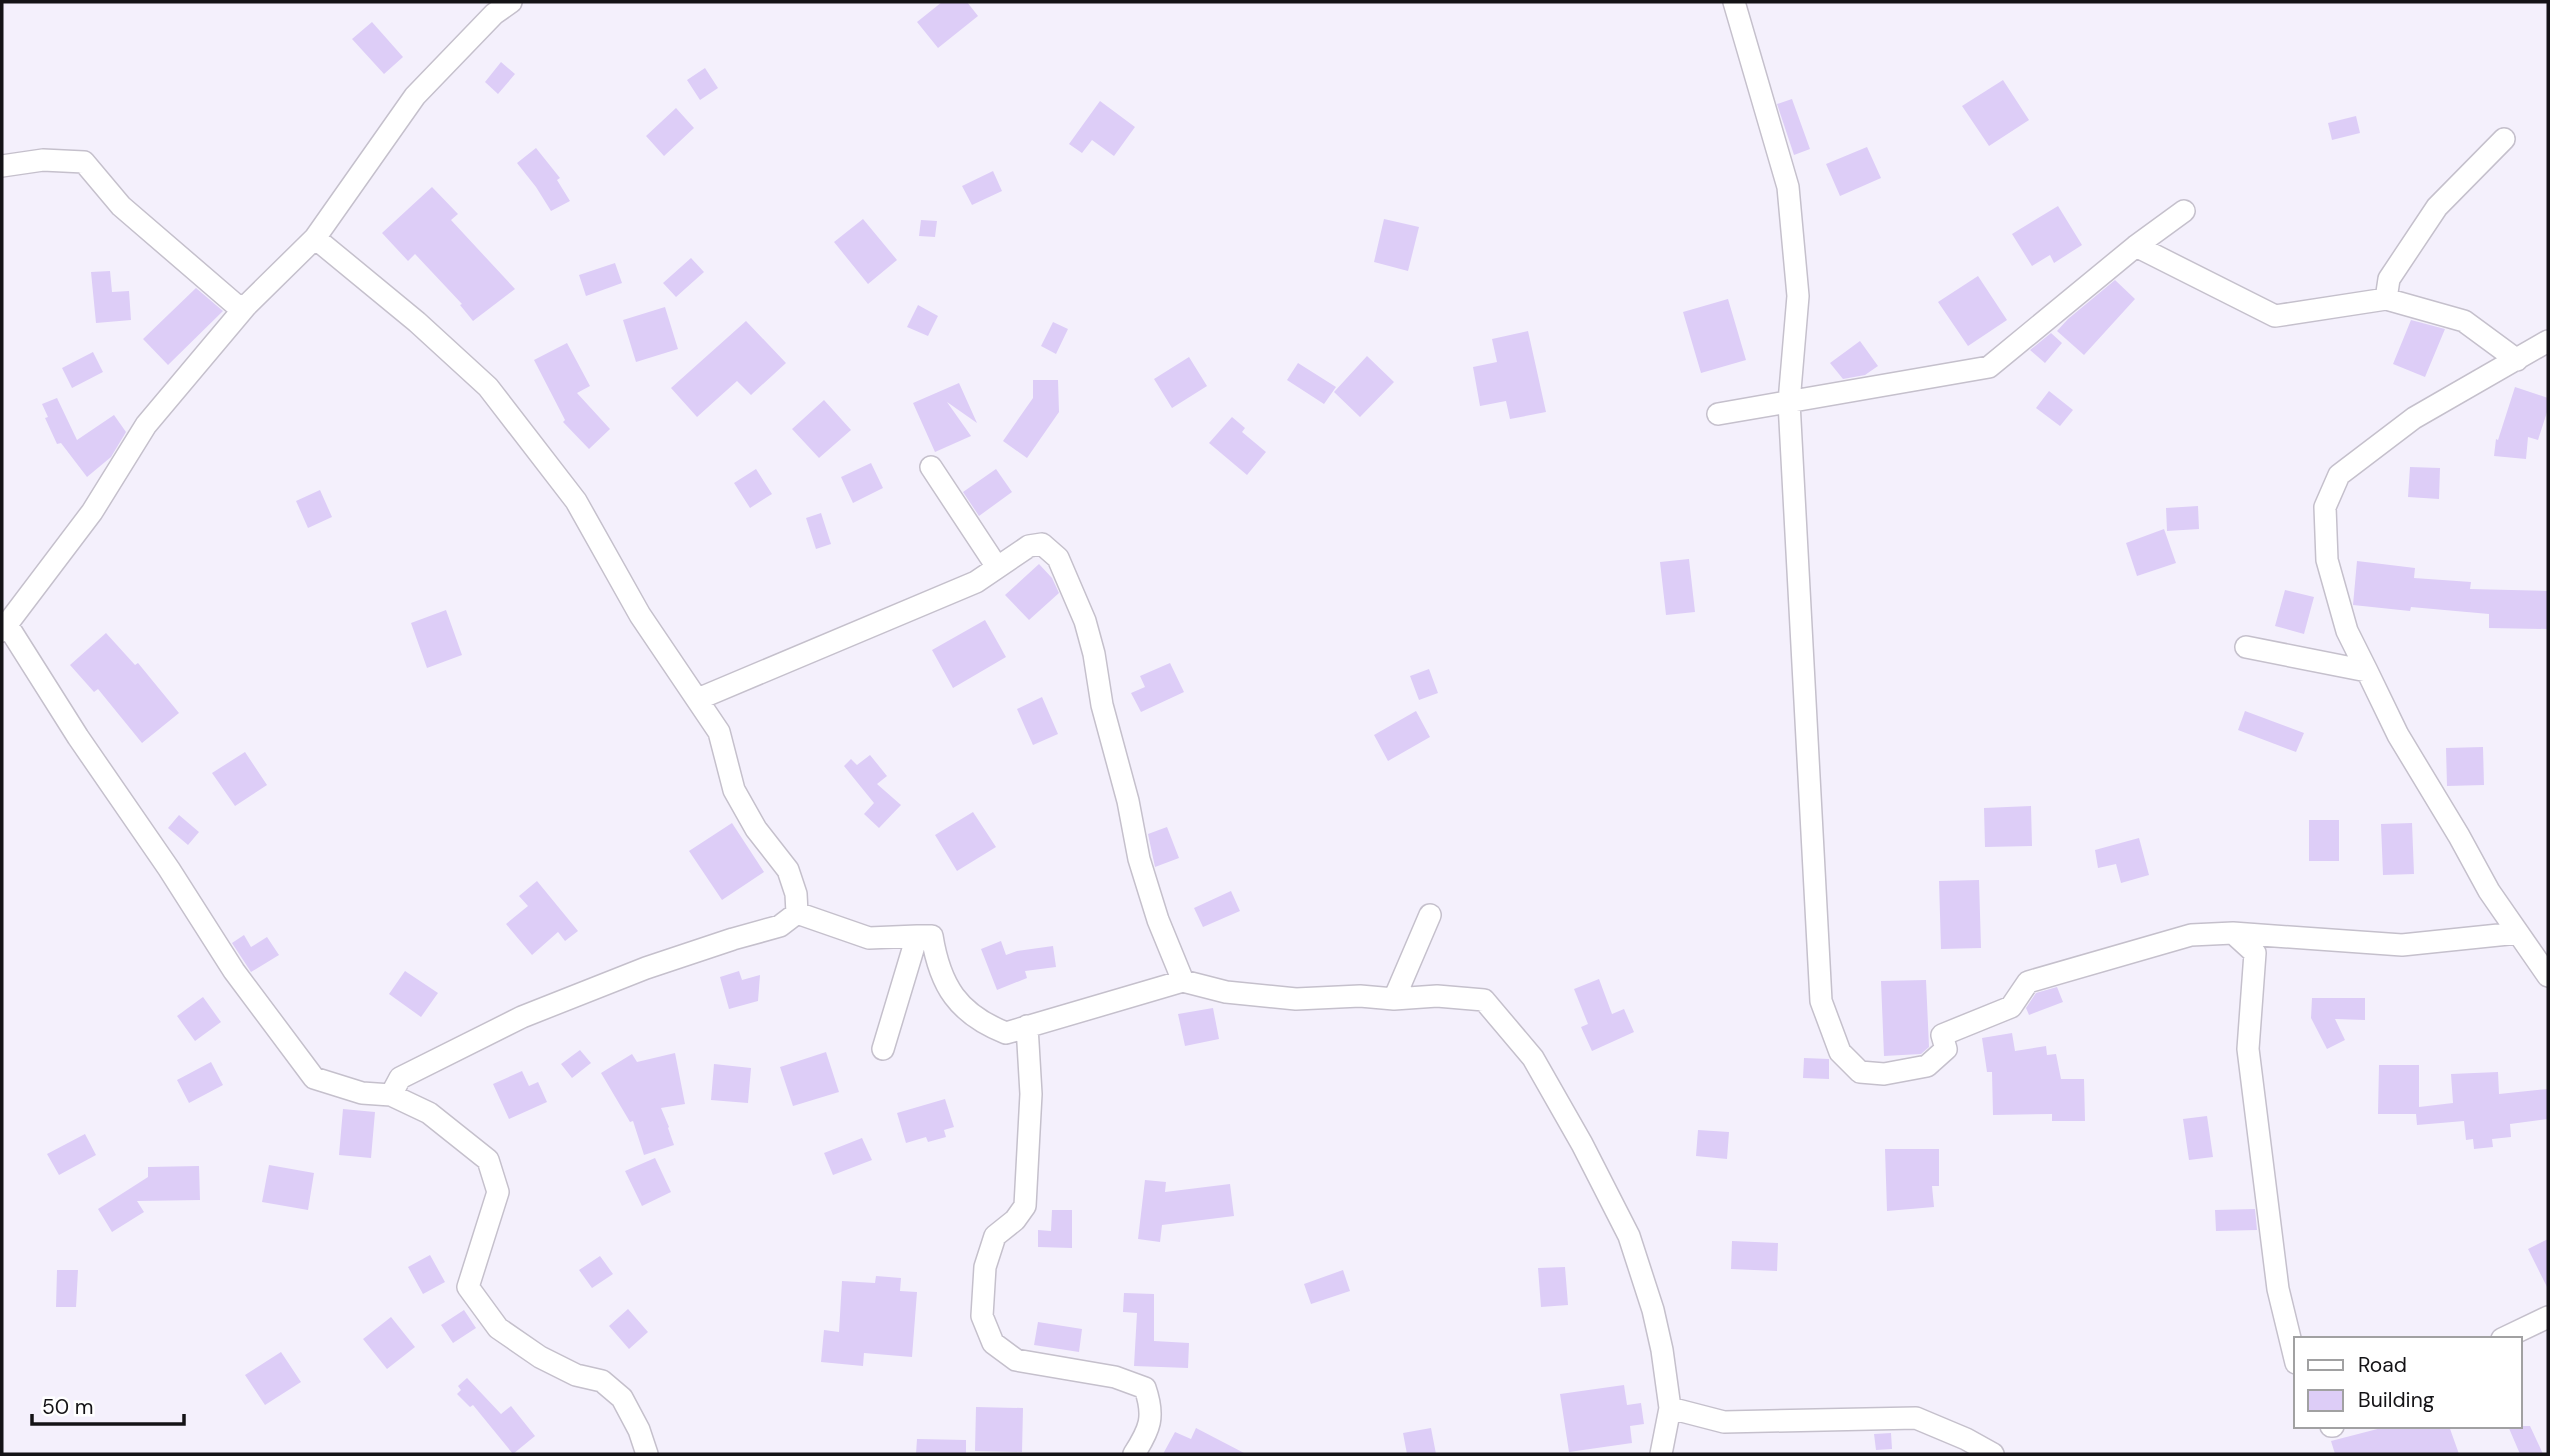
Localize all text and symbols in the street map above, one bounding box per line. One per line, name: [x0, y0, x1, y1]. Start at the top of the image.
legend: [2294, 1337, 2522, 1428]
text: Road: [2358, 1351, 2407, 1379]
scale bar: [32, 1382, 184, 1426]
text: Building: [2358, 1386, 2435, 1414]
text: 50 m: [42, 1393, 93, 1421]

